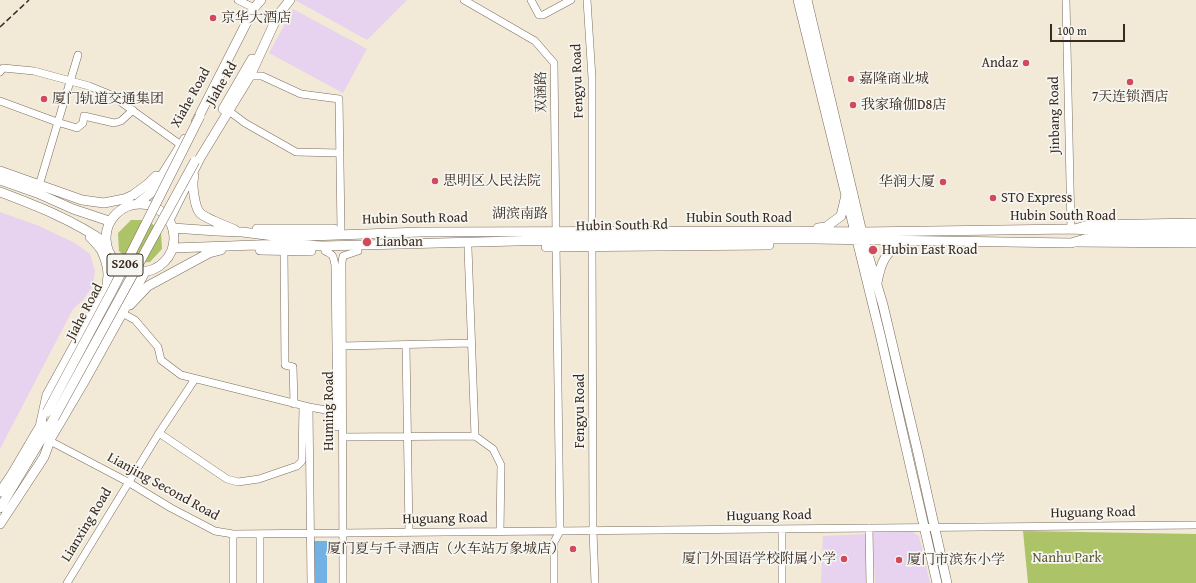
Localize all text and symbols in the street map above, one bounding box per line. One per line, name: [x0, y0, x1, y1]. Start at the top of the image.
place label: 京华大酒店: [221, 10, 291, 26]
marker: 京华大酒店: [208, 13, 218, 23]
scale bar: [1052, 16, 1127, 42]
text: 100 m: [1057, 22, 1087, 39]
street label: Fengyu Road: [568, 43, 588, 119]
place label: Andaz: [981, 55, 1018, 71]
marker: Andaz: [1021, 58, 1031, 68]
street label: Jiahe Rd: [203, 59, 241, 109]
street label: Xiahe Road: [168, 65, 214, 131]
street label: 双涵路: [533, 71, 551, 113]
place label: 嘉隆商业城: [859, 71, 929, 87]
marker: 嘉隆商业城: [846, 74, 856, 84]
street label: Jinbang Road: [1046, 76, 1064, 154]
marker: 7天连锁酒店: [1125, 77, 1135, 87]
place label: 7天连锁酒店: [1092, 89, 1168, 105]
place label: 厦门轨道交通集团: [52, 91, 164, 107]
marker: 厦门轨道交通集团: [39, 94, 49, 104]
place label: 我家瑜伽D8店: [861, 97, 946, 113]
marker: 我家瑜伽D8店: [848, 100, 858, 110]
place label: 思明区人民法院: [443, 173, 541, 189]
place label: 华润大厦: [879, 174, 935, 190]
marker: 思明区人民法院: [430, 176, 440, 186]
marker: 华润大厦: [938, 177, 948, 187]
place label: STO Express: [1001, 190, 1072, 206]
marker: STO Express: [988, 193, 998, 203]
street label: 湖滨南路: [492, 206, 548, 222]
street label: Hubin South Road: [1010, 208, 1116, 224]
street label: Hubin South Road: [362, 210, 468, 228]
street label: Hubin South Road: [686, 210, 792, 226]
street label: Hubin South Rd: [576, 217, 668, 235]
place label: Lianban: [376, 234, 423, 250]
marker: Lianban: [361, 236, 373, 248]
place label: Hubin East Road: [882, 242, 978, 258]
marker: Hubin East Road: [867, 244, 879, 256]
road number: S206: [107, 254, 143, 276]
street label: Jiahe Road: [63, 281, 107, 343]
street label: Huming Road: [321, 371, 337, 451]
street label: Fengyu Road: [572, 374, 588, 448]
street label: Lianjing Second Road: [104, 449, 222, 525]
street label: Lianxing Road: [58, 485, 116, 565]
street label: Huguang Road: [1050, 504, 1136, 522]
street label: Huguang Road: [726, 507, 812, 525]
street label: Huguang Road: [402, 510, 488, 528]
place label: 厦门夏与千寻酒店（火车站万象城店）: [327, 541, 565, 557]
marker: 厦门夏与千寻酒店（火车站万象城店）: [568, 544, 578, 554]
park label: Nanhu Park: [1032, 550, 1102, 566]
place label: 厦门外国语学校附属小学: [682, 551, 836, 567]
place label: 厦门市滨东小学: [907, 552, 1005, 568]
marker: 厦门外国语学校附属小学: [839, 554, 849, 564]
marker: 厦门市滨东小学: [894, 555, 904, 565]

